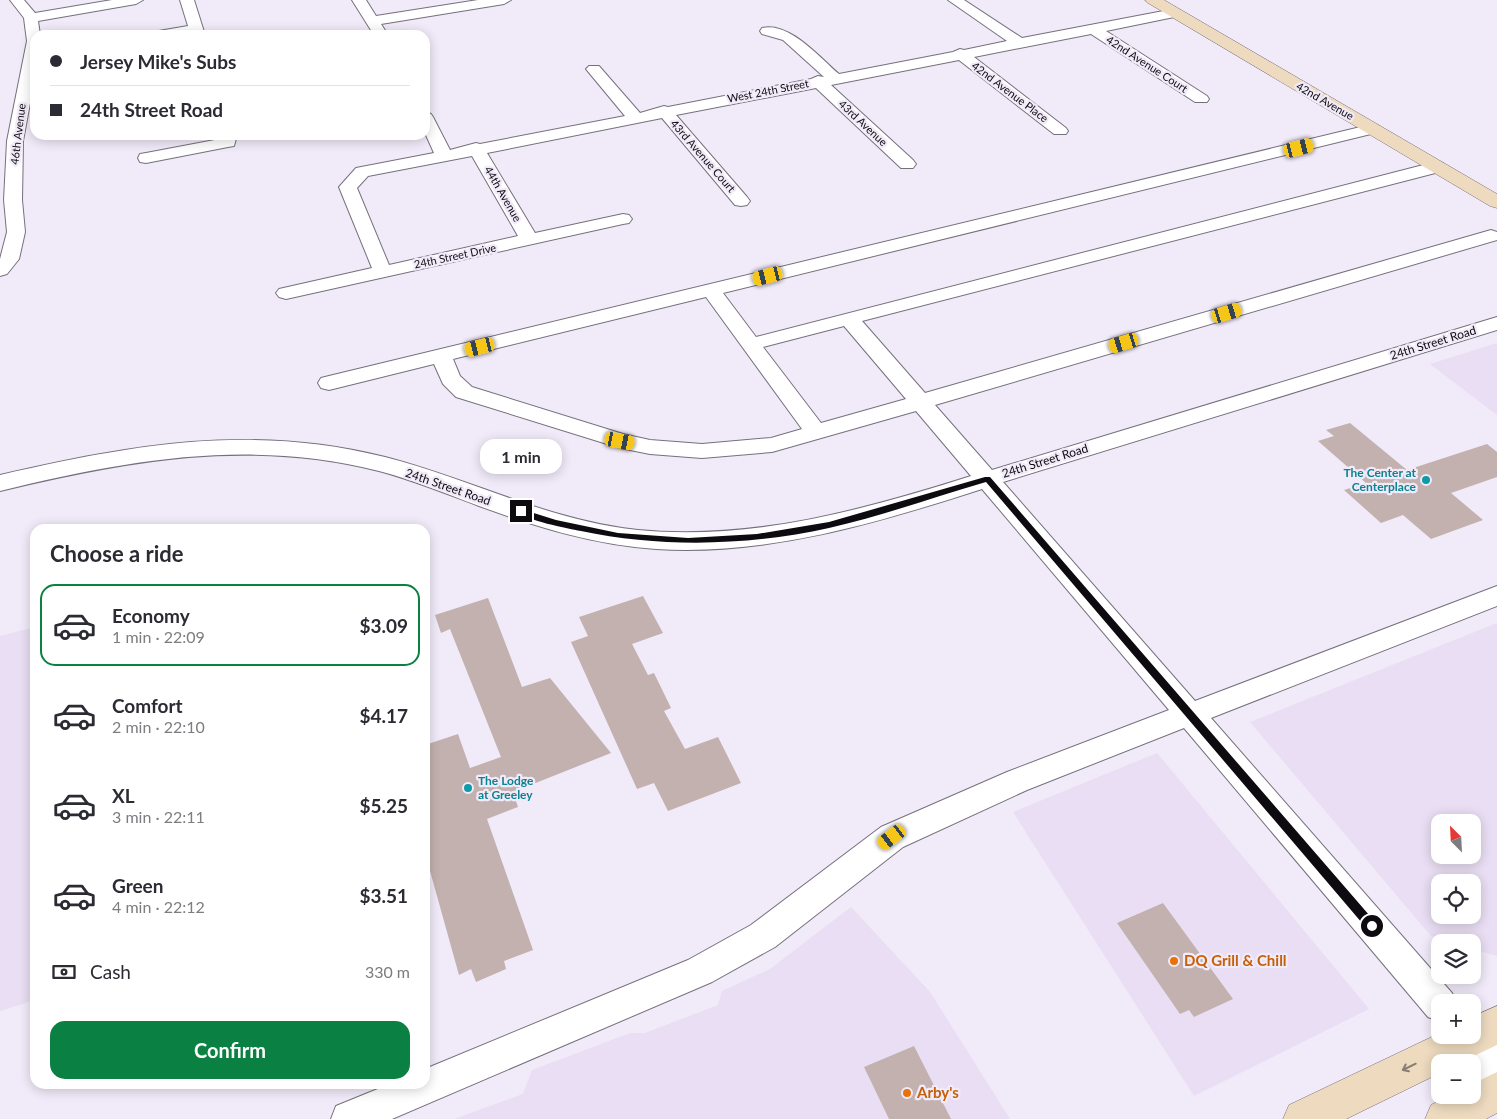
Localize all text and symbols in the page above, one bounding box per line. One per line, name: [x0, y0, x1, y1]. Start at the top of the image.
street label: 42nd Avenue Court: [1104, 32, 1190, 95]
text: Jersey Mike's Subs: [80, 50, 236, 73]
street label: 42nd Avenue Place: [970, 59, 1051, 125]
street label: West 24th Street: [726, 76, 810, 105]
street label: 42nd Avenue: [1294, 79, 1356, 122]
street label: 43rd Avenue: [836, 97, 890, 149]
text: 24th Street Road: [80, 98, 223, 121]
street label: 46th Avenue: [7, 102, 28, 165]
street label: 43rd Avenue Court: [668, 117, 738, 195]
car: [1282, 137, 1315, 159]
street label: 44th Avenue: [482, 164, 525, 224]
street label: 24th Street Drive: [413, 240, 497, 271]
car: [751, 265, 784, 287]
car: [1210, 301, 1243, 325]
street label: 24th Street Road: [1388, 322, 1478, 363]
car: [1107, 331, 1140, 355]
car: [463, 336, 496, 358]
car: [603, 431, 636, 451]
callout: 1 min: [480, 438, 562, 474]
street label: 24th Street Road: [1000, 440, 1090, 481]
text: 1 min: [501, 447, 541, 466]
street label: 24th Street Road: [404, 465, 493, 508]
place label: The Center at Centerplace: [1343, 465, 1417, 494]
marker: The Center at Centerplace: [1420, 474, 1432, 486]
route end: [510, 500, 532, 522]
text: Choose a ride: [50, 540, 184, 567]
icon: car: [52, 603, 97, 648]
text: Economy: [112, 604, 190, 627]
text: $3.09: [359, 614, 408, 637]
text: 1 min · 22:09: [112, 627, 205, 646]
icon: car: [52, 693, 97, 738]
text: Comfort: [112, 694, 183, 717]
text: $4.17: [359, 704, 408, 727]
text: 2 min · 22:10: [112, 717, 205, 736]
place label: The Lodge at Greeley: [478, 773, 534, 802]
marker: The Lodge at Greeley: [462, 782, 474, 794]
icon: car: [52, 783, 97, 828]
text: XL: [112, 784, 135, 807]
text: $5.25: [359, 794, 408, 817]
text: 3 min · 22:11: [112, 807, 205, 826]
north arrow: [1431, 814, 1481, 864]
map controls: [1431, 814, 1481, 1104]
car: [875, 822, 908, 852]
icon: car: [52, 873, 97, 918]
text: Green: [112, 874, 163, 897]
button: locate: [1431, 874, 1481, 924]
text: $3.51: [359, 884, 408, 907]
text: 4 min · 22:12: [112, 897, 205, 916]
route start: [1361, 915, 1383, 937]
button: layers: [1431, 934, 1481, 984]
place label: DQ Grill & Chill: [1184, 951, 1287, 969]
marker: DQ Grill & Chill: [1168, 955, 1180, 967]
icon: cash: [50, 958, 78, 986]
text: Cash: [90, 960, 131, 983]
text: 330 m: [365, 962, 410, 981]
button: +: [1431, 994, 1481, 1044]
button: Confirm: [50, 1021, 410, 1079]
button: −: [1431, 1054, 1481, 1104]
one-way arrow: [1402, 1063, 1417, 1072]
place label: Arby's: [916, 1083, 959, 1101]
marker: Arby's: [901, 1087, 913, 1099]

